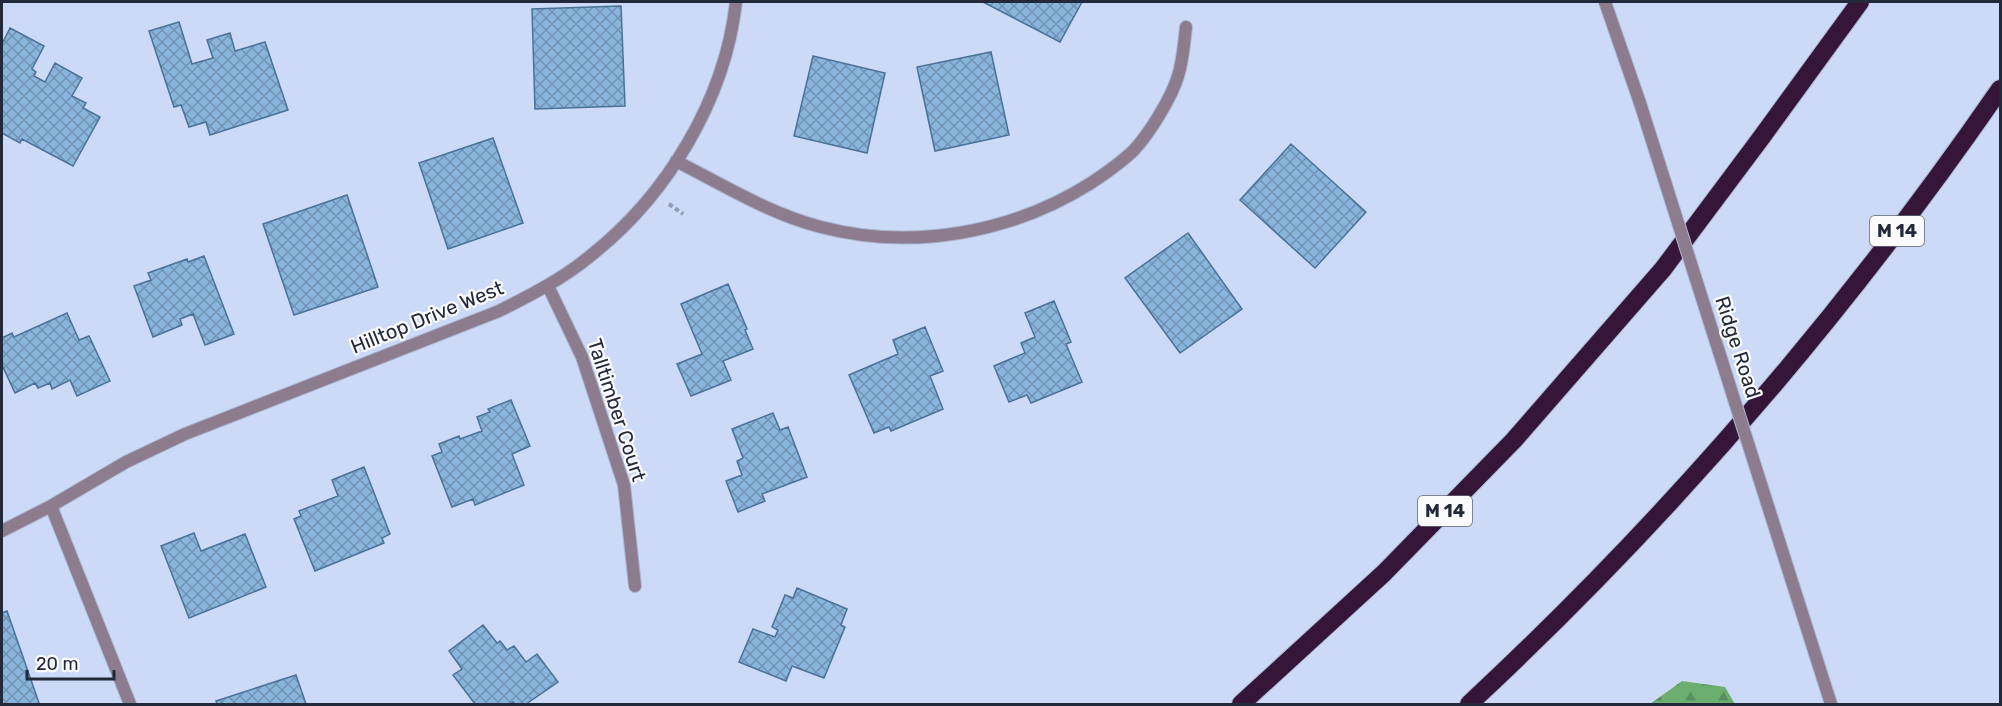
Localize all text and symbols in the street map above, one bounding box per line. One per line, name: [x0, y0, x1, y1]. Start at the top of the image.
road number: M 14: [1870, 216, 1924, 246]
street label: Hilltop Drive West: [347, 275, 507, 359]
street label: Ridge Road: [1710, 293, 1766, 401]
street label: Talltimber Court: [583, 336, 651, 484]
road number: M 14: [1418, 496, 1472, 526]
scale bar: [27, 643, 114, 681]
text: 20 m: [36, 653, 78, 675]

